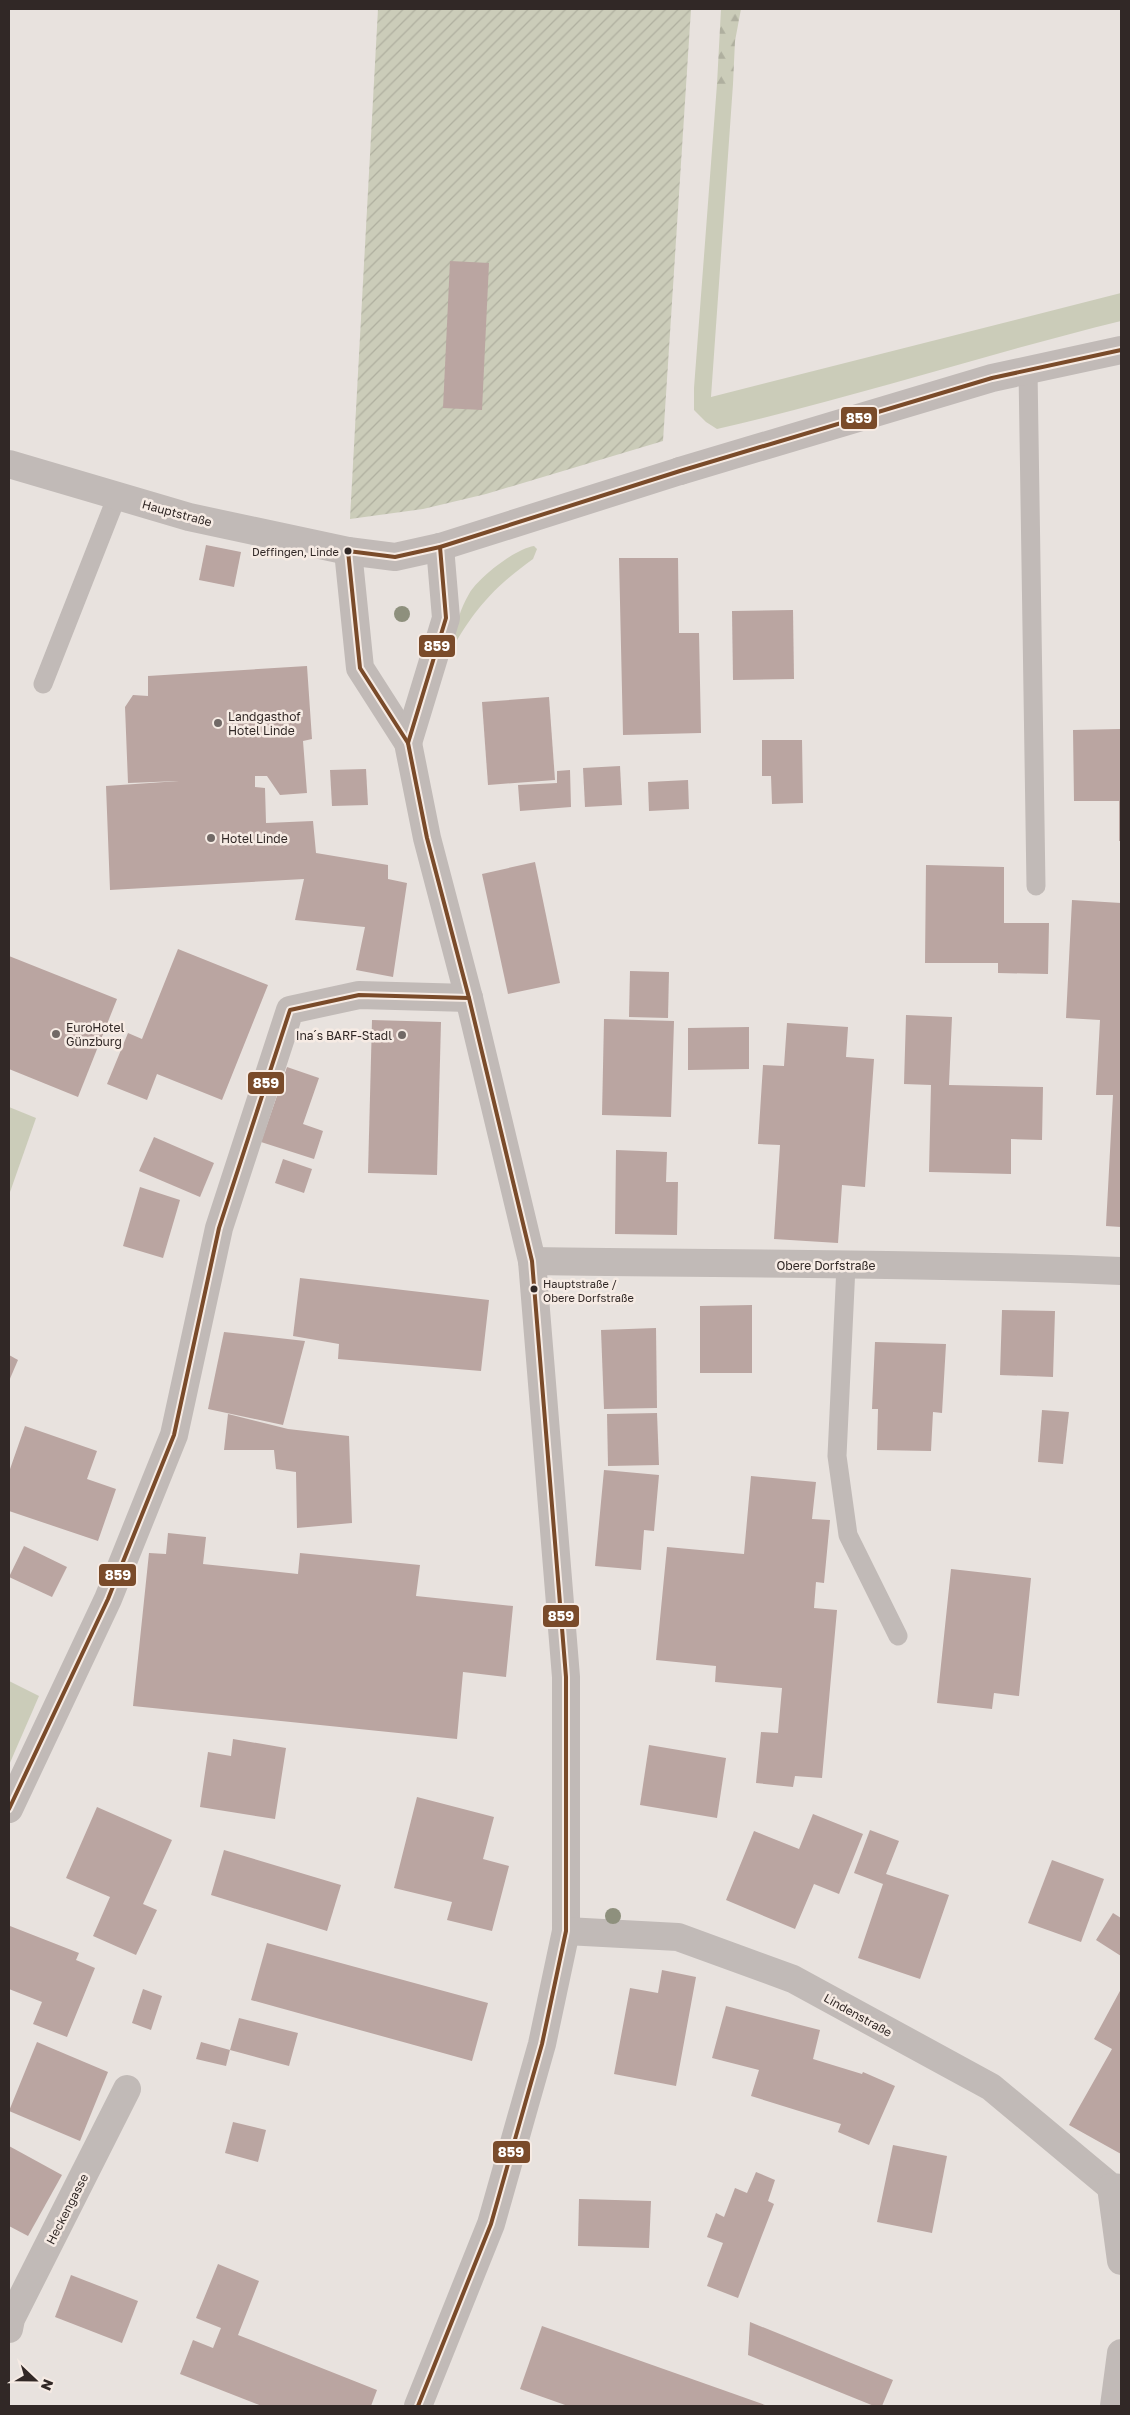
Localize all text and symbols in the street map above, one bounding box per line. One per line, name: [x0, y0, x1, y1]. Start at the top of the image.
line badge: 859: [840, 406, 878, 430]
text: 859: [846, 409, 872, 426]
street label: Hauptstraße: [140, 496, 214, 530]
place label: Deffingen, Linde: [252, 545, 339, 558]
marker: Deffingen, Linde: [343, 546, 353, 556]
line badge: 859: [418, 634, 456, 658]
text: 859: [424, 637, 450, 654]
place label: Landgasthof Hotel Linde: [228, 709, 301, 738]
marker: Landgasthof Hotel Linde: [212, 717, 224, 729]
place label: Hotel Linde: [221, 831, 288, 846]
marker: Hotel Linde: [205, 832, 217, 844]
place label: EuroHotel Günzburg: [66, 1020, 124, 1049]
marker: EuroHotel Günzburg: [50, 1028, 62, 1040]
place label: Ina´s BARF-Stadl: [296, 1028, 392, 1043]
marker: Ina´s BARF-Stadl: [396, 1029, 408, 1041]
line badge: 859: [247, 1071, 285, 1095]
text: 859: [253, 1074, 279, 1091]
street label: Obere Dorfstraße: [776, 1258, 876, 1273]
place label: Hauptstraße / Obere Dorfstraße: [543, 1277, 634, 1304]
marker: Hauptstraße / Obere Dorfstraße: [529, 1284, 539, 1294]
line badge: 859: [98, 1563, 137, 1587]
text: 859: [105, 1566, 131, 1583]
line badge: 859: [542, 1604, 580, 1628]
text: 859: [548, 1607, 574, 1624]
street label: Lindenstraße: [821, 1990, 895, 2040]
line badge: 859: [492, 2140, 531, 2164]
text: 859: [498, 2143, 524, 2160]
street label: Heckengasse: [43, 2171, 91, 2247]
north arrow: [10, 2355, 60, 2405]
text: N: [38, 2377, 57, 2393]

